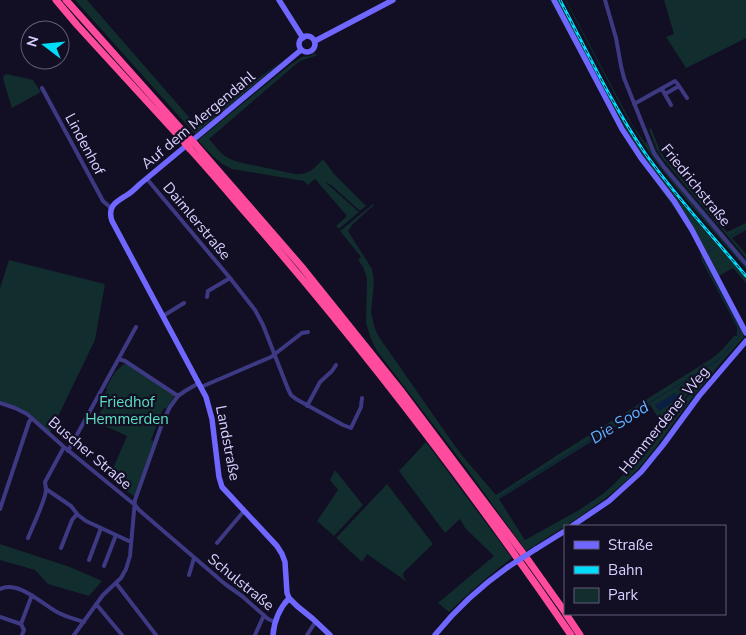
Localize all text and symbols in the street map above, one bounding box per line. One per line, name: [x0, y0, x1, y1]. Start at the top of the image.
north arrow: [20, 20, 70, 70]
text: N: [22, 34, 44, 49]
street label: Auf dem Mergendahl: [137, 66, 259, 174]
street label: Lindenhof: [60, 110, 110, 179]
street label: Friedrichstraße: [657, 140, 735, 230]
street label: Daimlerstraße: [159, 178, 235, 264]
street label: Hemmerdener Weg: [614, 362, 714, 478]
park label: Friedhof Hemmerden: [85, 392, 169, 429]
water label: Die Sood: [586, 396, 654, 449]
street label: Landstraße: [211, 404, 245, 482]
street label: Buscher Straße: [44, 412, 136, 494]
legend: [564, 525, 726, 615]
text: Straße: [608, 535, 653, 555]
street label: Schulstraße: [203, 549, 279, 615]
text: Bahn: [608, 560, 643, 580]
text: Park: [608, 585, 638, 605]

